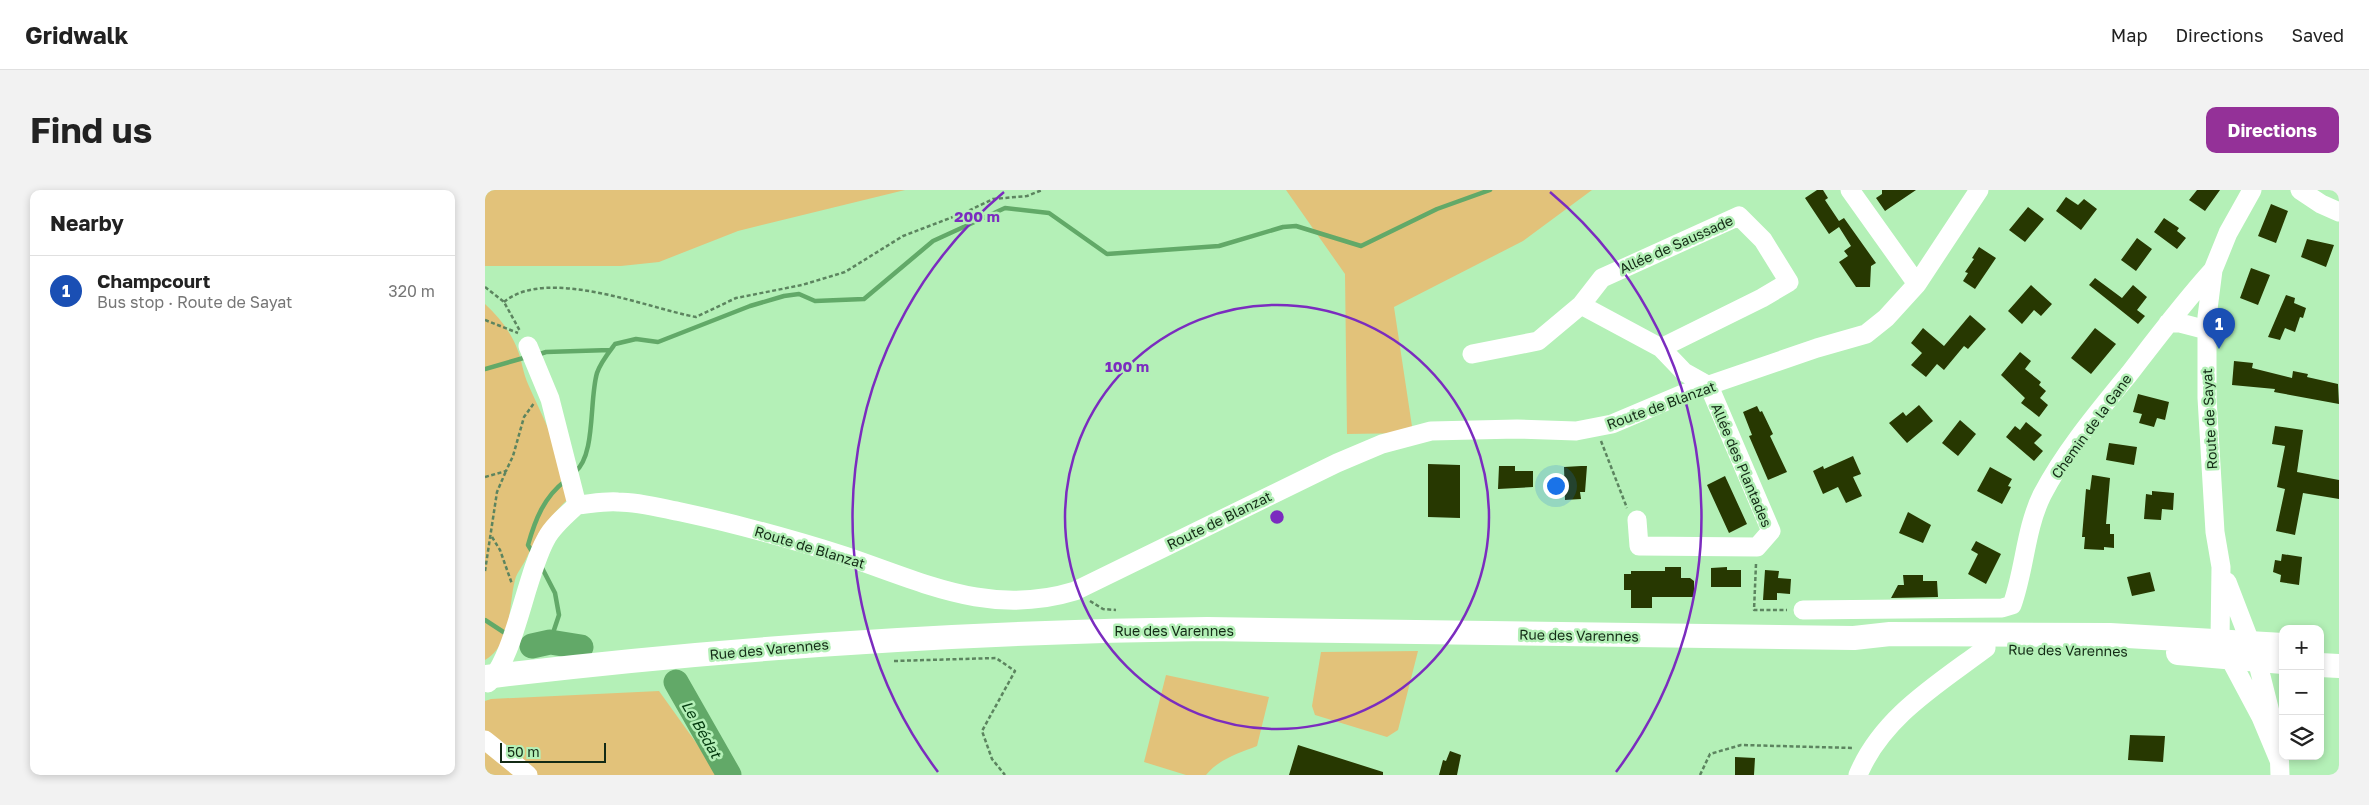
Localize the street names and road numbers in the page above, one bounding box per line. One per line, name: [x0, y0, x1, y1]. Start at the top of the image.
street label: Allée de Saussade: [1616, 211, 1736, 277]
street label: Route de Sayat: [2198, 368, 2220, 470]
street label: Chemin de la Gane: [2047, 370, 2135, 482]
street label: Route de Blanzat: [1604, 377, 1718, 433]
street label: Allée des Plantades: [1708, 400, 1776, 530]
street label: Route de Blanzat: [1164, 487, 1274, 553]
street label: Route de Blanzat: [753, 522, 867, 572]
street label: Rue des Varennes: [1114, 622, 1234, 639]
street label: Rue des Varennes: [1519, 625, 1639, 645]
street label: Rue des Varennes: [709, 635, 829, 663]
street label: Rue des Varennes: [2008, 640, 2128, 660]

